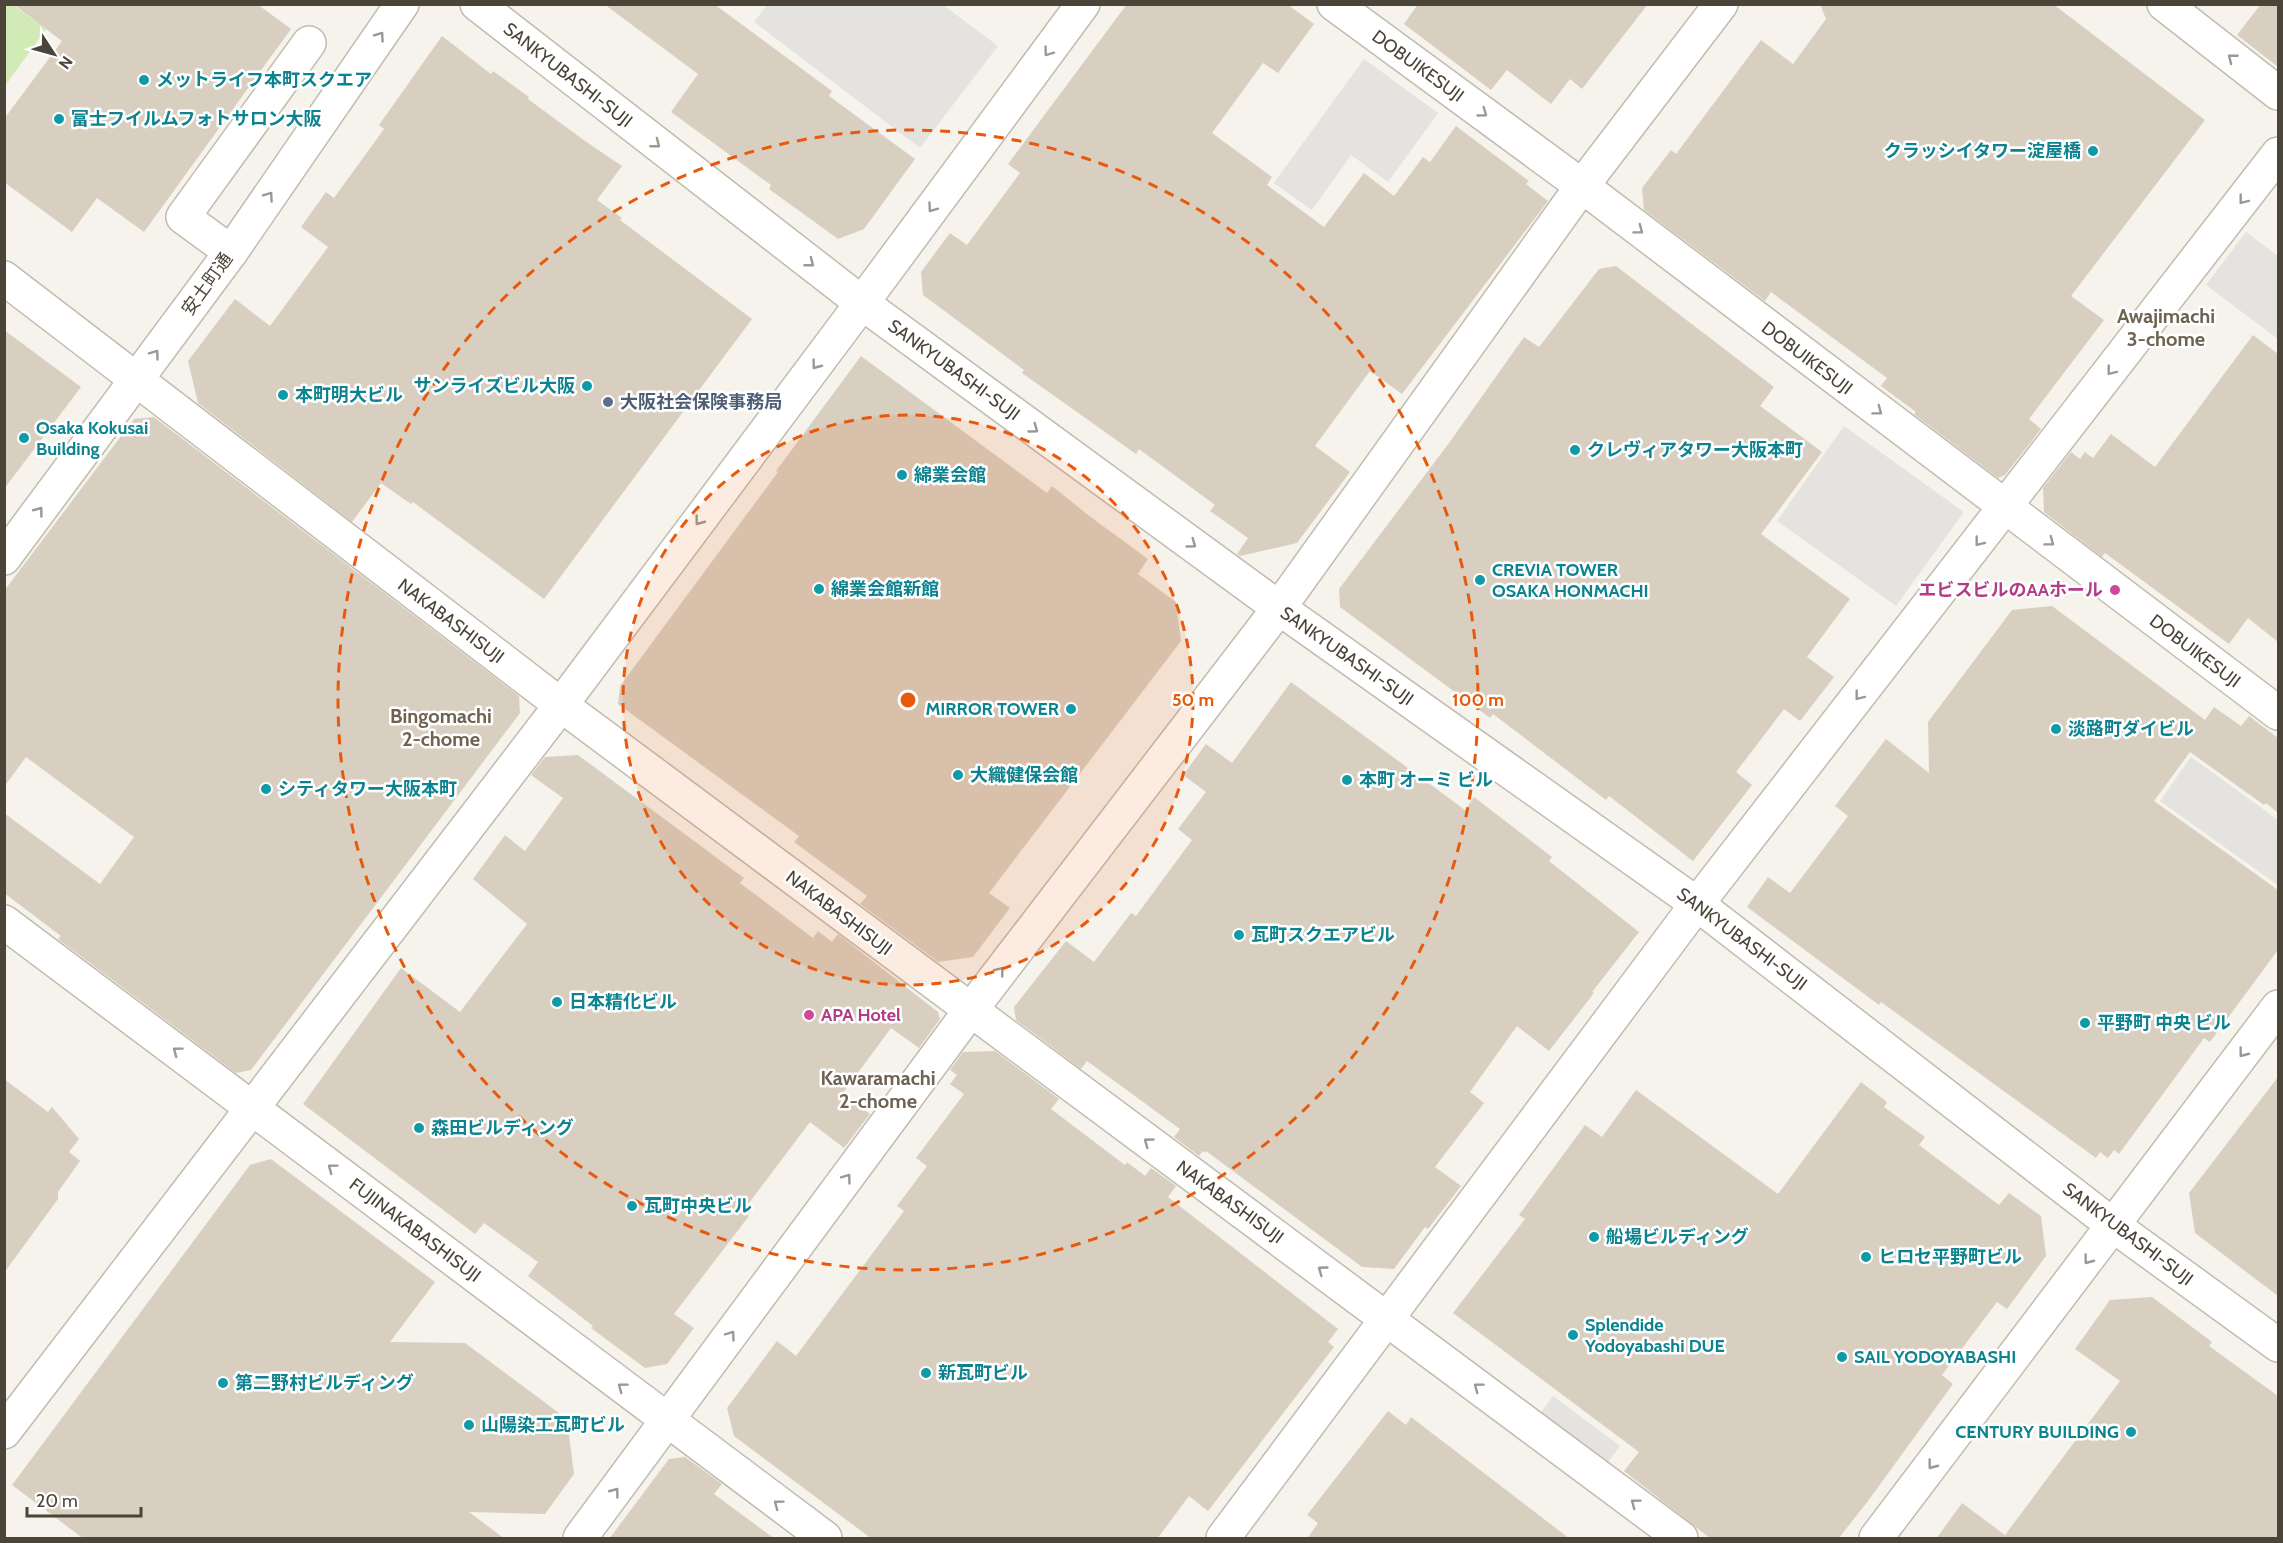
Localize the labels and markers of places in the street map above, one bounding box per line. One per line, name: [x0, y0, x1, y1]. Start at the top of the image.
place label: メットライフ本町スクエア: [156, 69, 372, 91]
marker: メットライフ本町スクエア: [137, 73, 151, 87]
place label: 富士フイルムフォトサロン大阪: [71, 108, 322, 130]
marker: 富士フイルムフォトサロン大阪: [52, 112, 66, 126]
place label: クラッシイタワー淀屋橋: [1884, 140, 2081, 162]
marker: クラッシイタワー淀屋橋: [2086, 144, 2100, 158]
place label: サンライズビル大阪: [414, 375, 575, 397]
marker: サンライズビル大阪: [580, 379, 594, 393]
place label: 本町明大ビル: [295, 384, 403, 406]
marker: 本町明大ビル: [276, 388, 290, 402]
place label: 大阪社会保険事務局: [620, 391, 782, 413]
marker: 大阪社会保険事務局: [601, 395, 615, 409]
place label: Osaka Kokusai Building: [36, 417, 148, 460]
marker: Osaka Kokusai Building: [17, 431, 31, 445]
place label: クレヴィアタワー大阪本町: [1587, 439, 1803, 461]
marker: クレヴィアタワー大阪本町: [1568, 443, 1582, 457]
place label: 綿業会館: [914, 464, 986, 486]
marker: 綿業会館: [895, 468, 909, 482]
place label: CREVIA TOWER OSAKA HONMACHI: [1492, 559, 1649, 602]
marker: CREVIA TOWER OSAKA HONMACHI: [1473, 573, 1487, 587]
place label: 綿業会館新館: [831, 578, 939, 600]
place label: エビスビルのAAホール: [1919, 579, 2103, 601]
marker: 綿業会館新館: [812, 582, 826, 596]
marker: エビスビルのAAホール: [2108, 583, 2122, 597]
centre of rings: [898, 690, 918, 710]
place label: MIRROR TOWER: [925, 698, 1060, 720]
marker: MIRROR TOWER: [1064, 702, 1078, 716]
place label: 淡路町ダイビル: [2068, 718, 2194, 740]
marker: 淡路町ダイビル: [2049, 722, 2063, 736]
place label: 大織健保会館: [970, 764, 1078, 786]
marker: 大織健保会館: [951, 768, 965, 782]
place label: 本町 オーミ ビル: [1359, 769, 1493, 791]
marker: 本町 オーミ ビル: [1340, 773, 1354, 787]
place label: シティタワー大阪本町: [278, 778, 457, 800]
marker: シティタワー大阪本町: [259, 782, 273, 796]
place label: 瓦町スクエアビル: [1251, 924, 1395, 946]
marker: 瓦町スクエアビル: [1232, 928, 1246, 942]
place label: 日本精化ビル: [569, 991, 677, 1013]
marker: 日本精化ビル: [550, 995, 564, 1009]
place label: APA Hotel: [821, 1004, 901, 1026]
marker: APA Hotel: [802, 1008, 816, 1022]
place label: 平野町 中央 ビル: [2097, 1012, 2231, 1034]
marker: 平野町 中央 ビル: [2078, 1016, 2092, 1030]
place label: 森田ビルディング: [431, 1117, 574, 1139]
marker: 森田ビルディング: [412, 1121, 426, 1135]
place label: 瓦町中央ビル: [644, 1195, 752, 1217]
marker: 瓦町中央ビル: [625, 1199, 639, 1213]
place label: 船場ビルディング: [1606, 1226, 1749, 1248]
marker: 船場ビルディング: [1587, 1230, 1601, 1244]
place label: ヒロセ平野町ビル: [1878, 1246, 2022, 1268]
marker: ヒロセ平野町ビル: [1859, 1250, 1873, 1264]
place label: Splendide Yodoyabashi DUE: [1584, 1314, 1725, 1357]
marker: Splendide Yodoyabashi DUE: [1566, 1328, 1580, 1342]
place label: SAIL YODOYABASHI: [1854, 1346, 2016, 1368]
marker: SAIL YODOYABASHI: [1835, 1350, 1849, 1364]
place label: 新瓦町ビル: [938, 1362, 1028, 1384]
marker: 新瓦町ビル: [919, 1366, 933, 1380]
place label: 第二野村ビルディング: [235, 1372, 414, 1394]
marker: 第二野村ビルディング: [216, 1376, 230, 1390]
place label: 山陽染工瓦町ビル: [481, 1414, 625, 1436]
marker: 山陽染工瓦町ビル: [462, 1418, 476, 1432]
place label: CENTURY BUILDING: [1955, 1421, 2119, 1443]
marker: CENTURY BUILDING: [2124, 1425, 2138, 1439]

